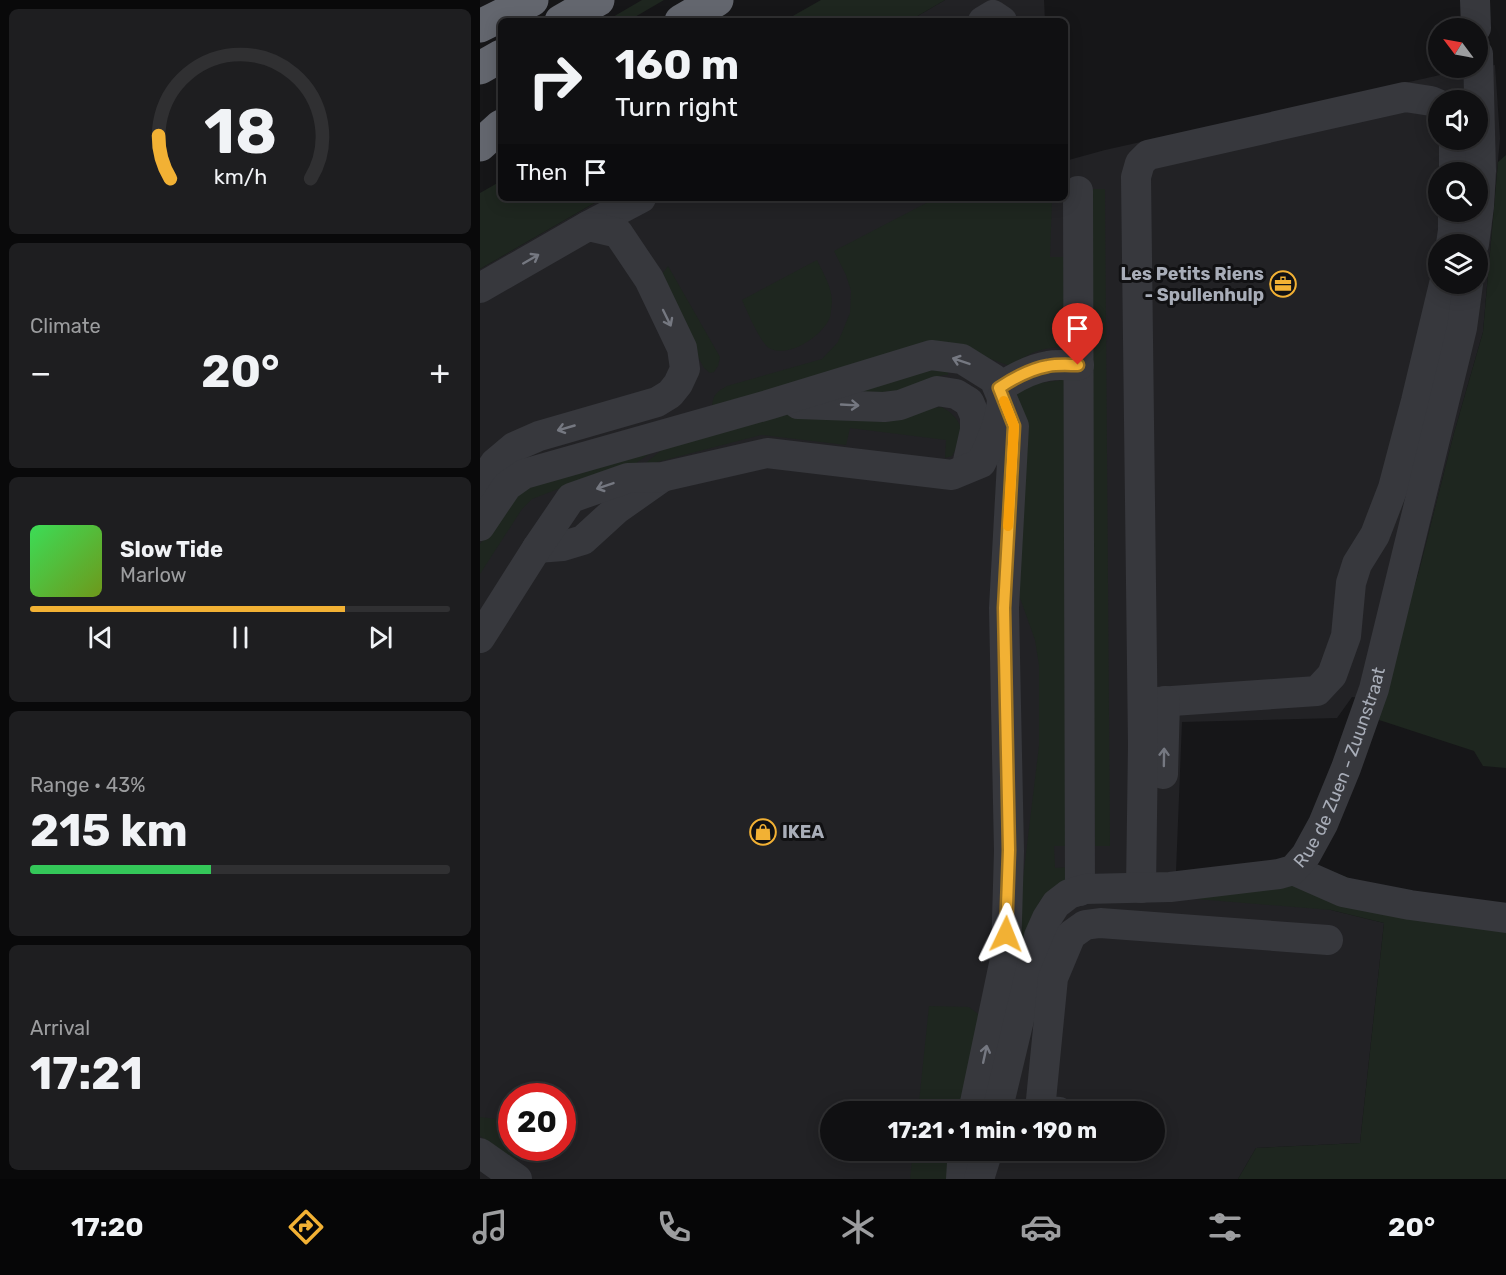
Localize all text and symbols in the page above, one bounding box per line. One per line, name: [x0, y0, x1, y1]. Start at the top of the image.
north arrow: [1428, 18, 1488, 78]
map controls: [1428, 18, 1488, 294]
text: 160 m: [615, 40, 739, 90]
icon: right: [516, 42, 594, 120]
button: sound: [1428, 90, 1488, 150]
text: Turn right: [615, 91, 738, 123]
text: 18: [203, 95, 277, 169]
icon: arrive: [579, 156, 612, 189]
text: Then: [516, 159, 567, 186]
button: search: [1428, 162, 1488, 222]
text: km/h: [213, 164, 267, 189]
button: layers: [1428, 234, 1488, 294]
one-way arrow: [522, 252, 539, 264]
place label: Les Petits Riens - Spullenhulp: [1121, 263, 1264, 306]
office icon: Les Petits Riens - Spullenhulp: [1268, 269, 1298, 299]
pin: [1052, 303, 1103, 365]
one-way arrow: [662, 308, 674, 326]
icon: arrive: [1061, 312, 1094, 345]
text: Climate: [30, 314, 101, 338]
text: 20°: [201, 345, 280, 398]
text: −: [30, 353, 51, 392]
text: +: [429, 353, 450, 392]
one-way arrow: [952, 355, 971, 366]
one-way arrow: [840, 400, 860, 411]
one-way arrow: [557, 423, 576, 434]
one-way arrow: [596, 482, 615, 493]
text: Slow Tide: [120, 536, 223, 563]
text: Marlow: [120, 563, 187, 587]
icon: previous: [84, 621, 117, 654]
icon: pause: [224, 621, 257, 654]
icon: next: [364, 621, 397, 654]
street label: Rue de Zuen - Zuunstraat: [1289, 665, 1390, 872]
one-way arrow: [1158, 748, 1170, 768]
text: Range · 43%: [30, 773, 145, 797]
text: 215 km: [30, 804, 188, 857]
shop icon: IKEA: [748, 817, 778, 847]
place label: IKEA: [782, 821, 824, 843]
position arrow: [974, 902, 1038, 966]
text: Arrival: [30, 1016, 90, 1040]
one-way arrow: [980, 1045, 992, 1064]
text: 17:21: [30, 1047, 143, 1100]
speed limit sign: 20: [498, 1083, 576, 1161]
text: 17:21 · 1 min · 190 m: [888, 1117, 1097, 1144]
icon: directions: [285, 1206, 327, 1248]
icon: music: [469, 1206, 511, 1248]
icon: phone: [653, 1206, 695, 1248]
icon: climate: [837, 1206, 879, 1248]
icon: car: [1020, 1206, 1062, 1248]
icon: filters: [1204, 1206, 1246, 1248]
text: 17:20: [71, 1211, 144, 1243]
text: 20°: [1388, 1211, 1435, 1243]

